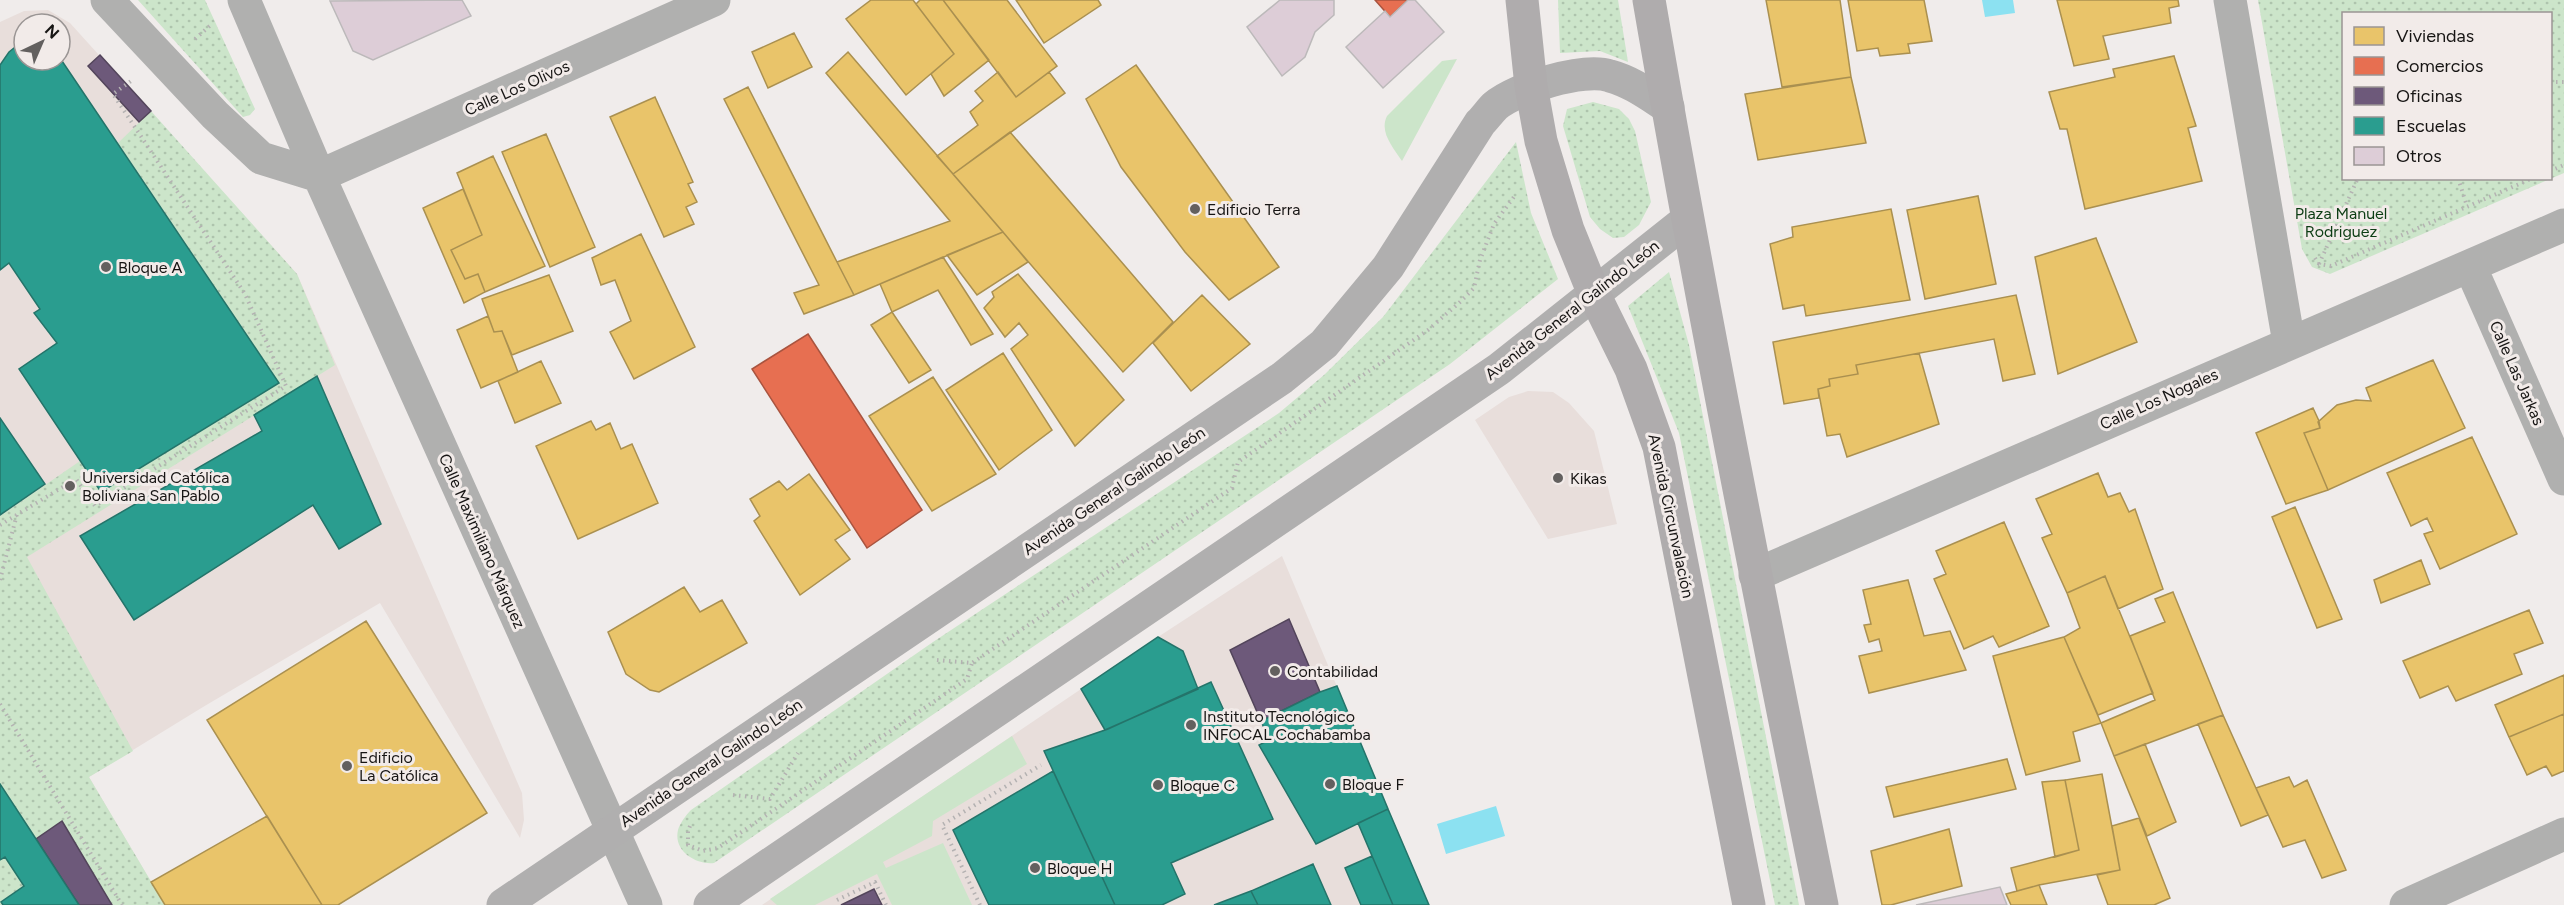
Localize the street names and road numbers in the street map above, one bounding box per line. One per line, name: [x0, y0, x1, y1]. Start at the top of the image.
street label: Calle Los Olivos: [462, 56, 572, 120]
street label: Avenida General Galindo León: [1481, 236, 1663, 384]
street label: Calle Las Jarkas: [2485, 318, 2549, 428]
street label: Calle Los Nogales: [2097, 364, 2221, 434]
street label: Avenida General Galindo León: [1019, 423, 1209, 559]
street label: Avenida Circunvalación: [1644, 432, 1698, 600]
street label: Calle Maximiliano Márquez: [435, 451, 529, 631]
street label: Avenida General Galindo León: [616, 695, 806, 831]

